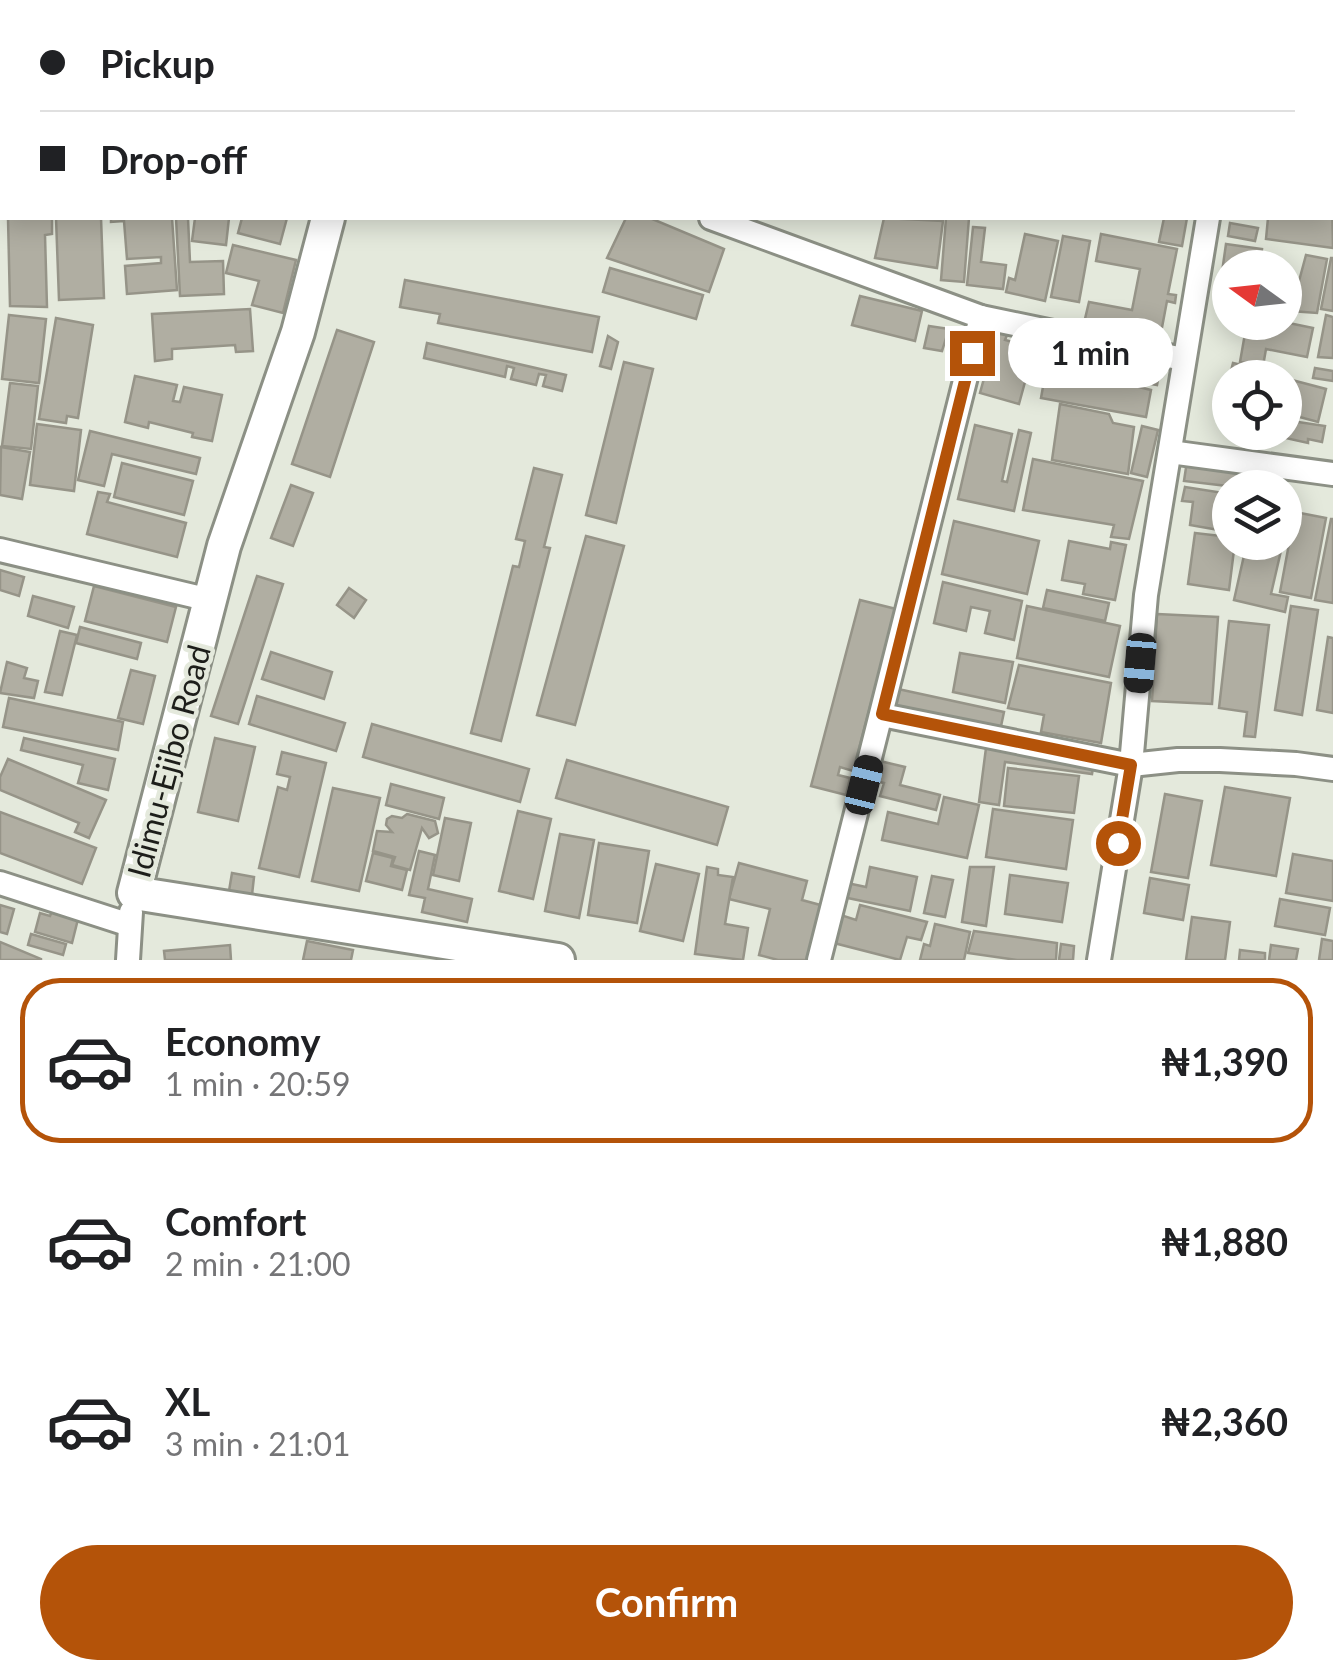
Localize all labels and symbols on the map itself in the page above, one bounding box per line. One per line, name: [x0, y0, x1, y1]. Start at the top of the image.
north arrow: [1212, 250, 1302, 340]
callout: 1 min: [1007, 318, 1172, 388]
route end: [950, 331, 995, 376]
car: [1122, 632, 1158, 694]
street label: Idimu-Ejibo Road: [118, 640, 218, 882]
car: [842, 752, 886, 818]
route start: [1096, 821, 1141, 866]

